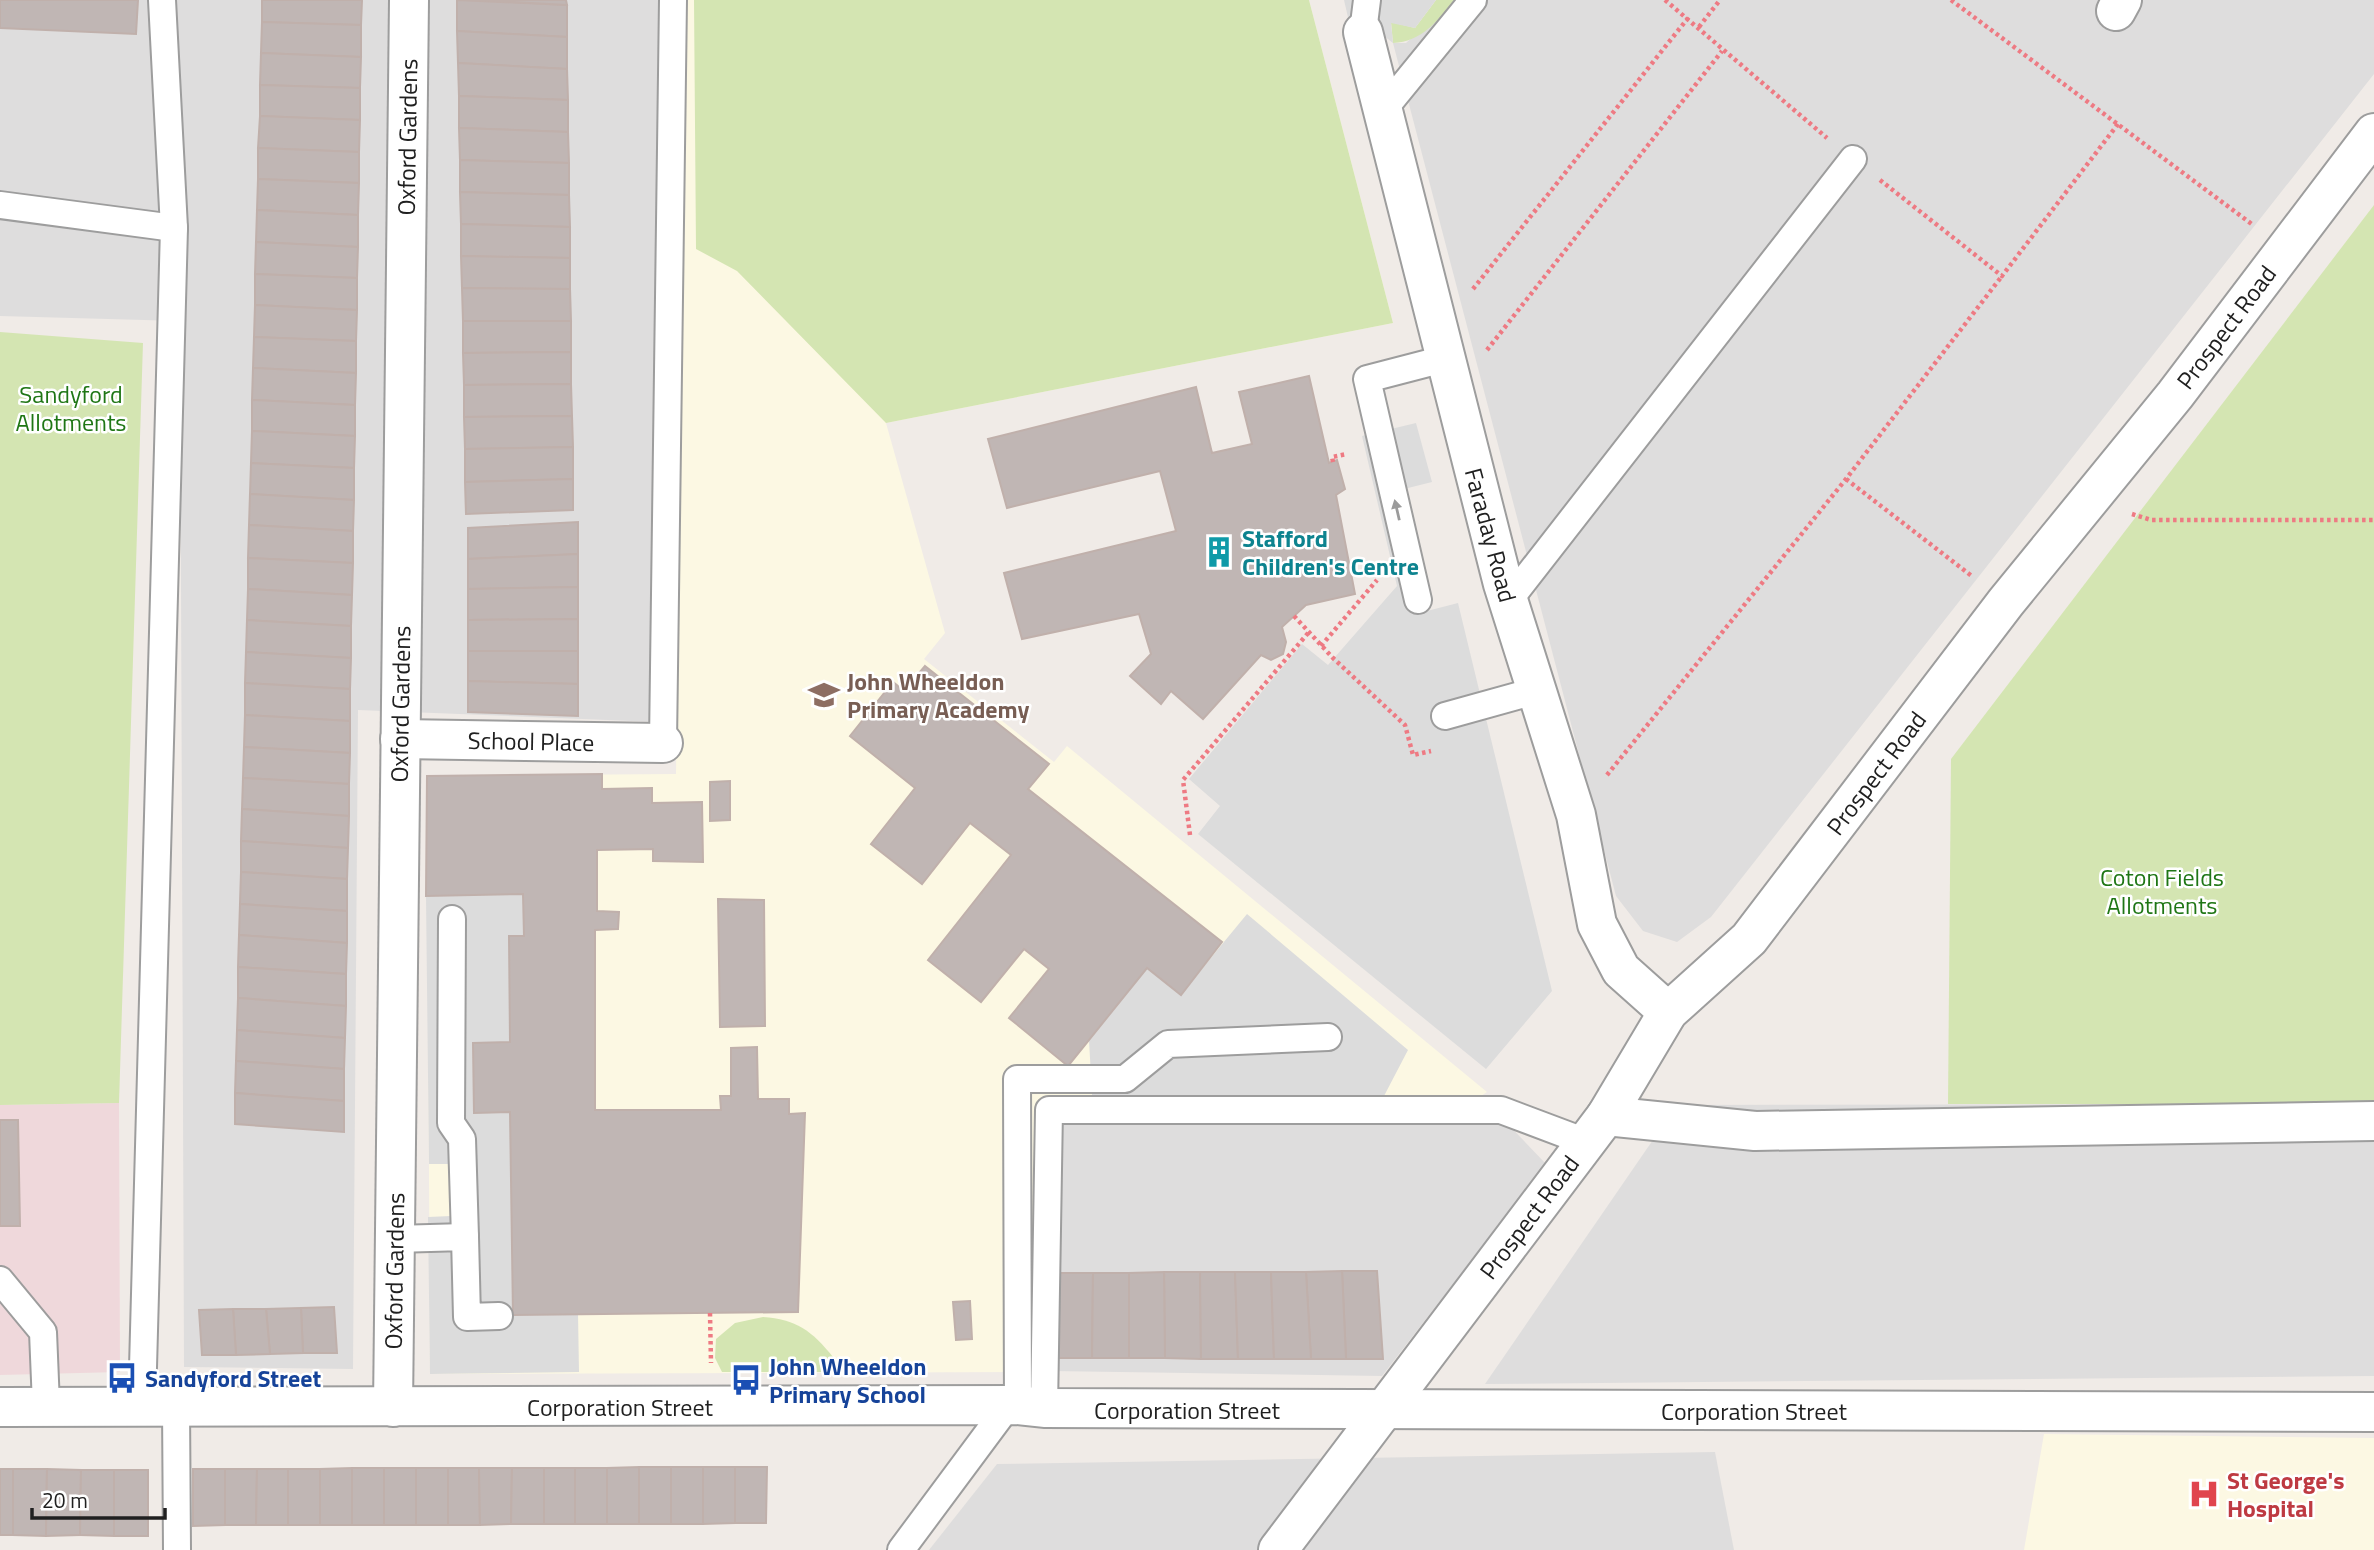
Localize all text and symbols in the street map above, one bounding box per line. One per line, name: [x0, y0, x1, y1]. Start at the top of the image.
street label: Oxford Gardens: [388, 58, 426, 216]
street label: Prospect Road: [2167, 257, 2285, 397]
park label: Sandyford Allotments: [16, 376, 126, 440]
street label: Faraday Road: [1456, 464, 1526, 606]
one-way arrow: [1391, 498, 1402, 520]
place label: Stafford Children's Centre: [1242, 520, 1419, 584]
building icon: Stafford Children's Centre: [1202, 535, 1236, 569]
street label: Oxford Gardens: [381, 625, 419, 783]
place label: John Wheeldon Primary Academy: [847, 663, 1030, 727]
school or university icon: John Wheeldon Primary Academy: [807, 678, 841, 712]
street label: Prospect Road: [1817, 703, 1935, 843]
street label: School Place: [467, 722, 595, 760]
park label: Coton Fields Allotments: [2100, 859, 2224, 923]
street label: Prospect Road: [1470, 1147, 1588, 1287]
street label: Oxford Gardens: [375, 1192, 413, 1350]
place label: John Wheeldon Primary School: [769, 1348, 927, 1412]
place label: Sandyford Street: [145, 1360, 321, 1396]
bus stop icon: Sandyford Street: [105, 1361, 139, 1395]
bus stop icon: John Wheeldon Primary School: [729, 1363, 763, 1397]
street label: Corporation Street: [527, 1389, 713, 1425]
street label: Corporation Street: [1094, 1392, 1280, 1428]
street label: Corporation Street: [1661, 1393, 1847, 1429]
place label: St George's Hospital: [2227, 1462, 2344, 1526]
scale bar: [32, 1476, 164, 1520]
hospital icon: St George's Hospital: [2187, 1477, 2221, 1511]
text: 20 m: [42, 1484, 88, 1516]

